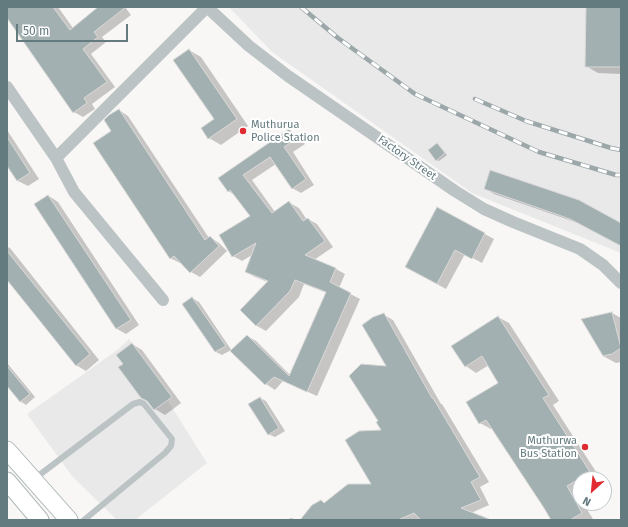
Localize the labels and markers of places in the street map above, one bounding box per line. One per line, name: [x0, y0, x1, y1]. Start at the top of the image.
place label: Muthurua Police Station: [251, 118, 320, 144]
marker: Muthurua Police Station: [238, 126, 248, 136]
place label: Muthurwa Bus Station: [520, 434, 577, 460]
marker: Muthurwa Bus Station: [580, 442, 590, 452]

